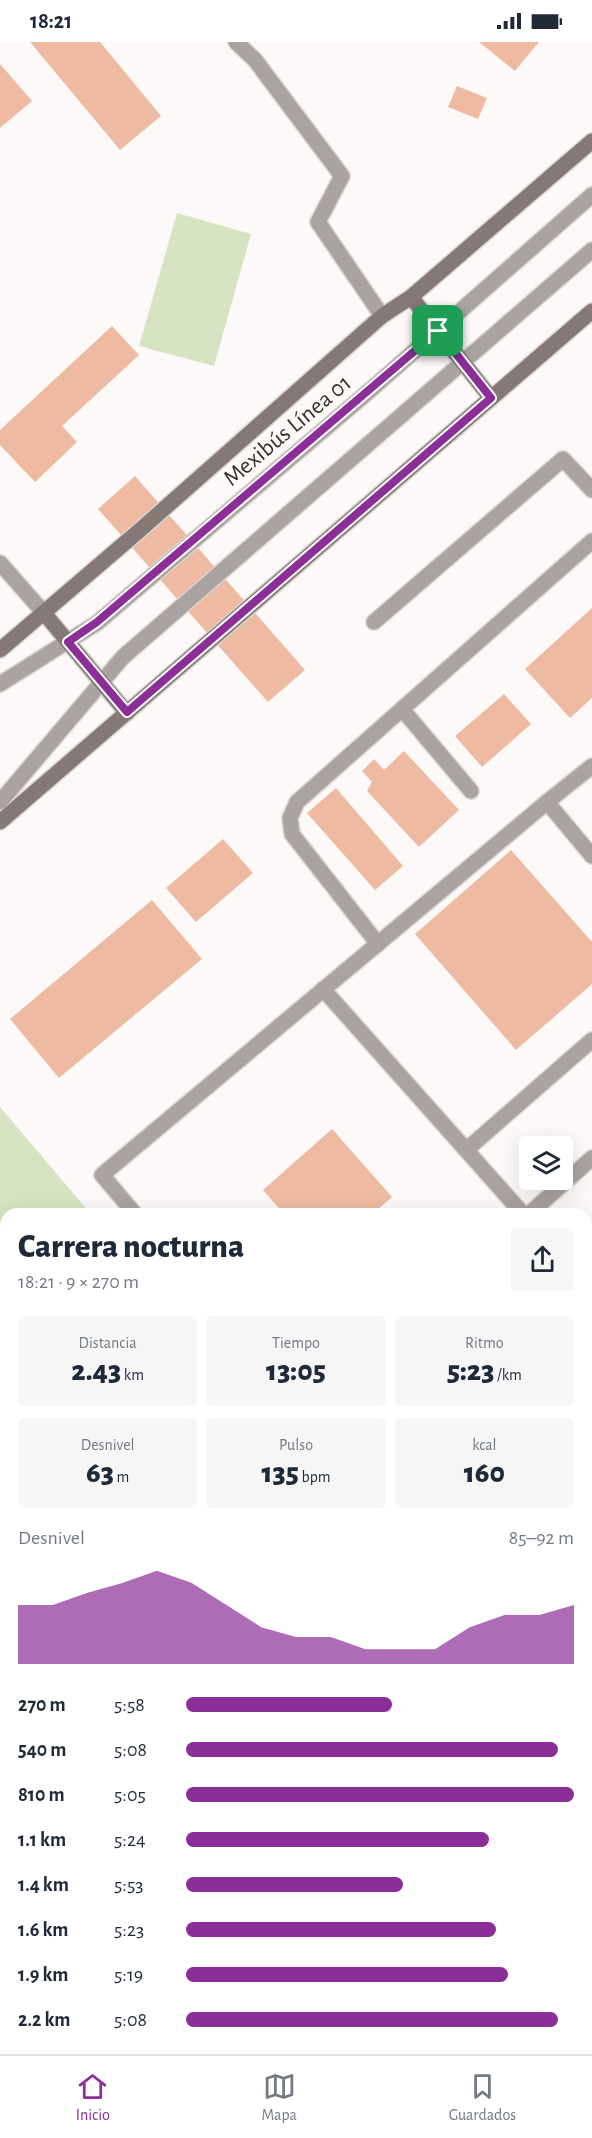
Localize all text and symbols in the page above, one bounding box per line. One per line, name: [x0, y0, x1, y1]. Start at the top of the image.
text: 18:21: [30, 10, 72, 32]
pin: [412, 305, 463, 356]
icon: arrive: [421, 314, 454, 347]
street label: Mexibús Línea 01: [219, 371, 356, 491]
map controls: [519, 1136, 573, 1190]
button: layers: [519, 1136, 573, 1190]
button: share: [511, 1228, 574, 1291]
text: Carrera nocturna: [18, 1231, 244, 1264]
text: 18:21 · 9 × 270 m: [18, 1272, 139, 1292]
text: Distancia: [79, 1335, 137, 1351]
text: Tiempo: [272, 1335, 320, 1351]
text: Ritmo: [465, 1335, 504, 1351]
text: 2.43: [71, 1356, 121, 1386]
text: 13:05: [266, 1356, 326, 1386]
text: 5:23: [447, 1356, 494, 1386]
text: km: [121, 1367, 144, 1383]
text: /km: [494, 1367, 522, 1383]
text: Desnivel: [81, 1437, 134, 1453]
text: Pulso: [279, 1437, 313, 1453]
text: kcal: [472, 1437, 497, 1453]
text: 63: [86, 1458, 114, 1488]
text: 135: [261, 1458, 299, 1488]
text: 160: [464, 1458, 505, 1488]
text: m: [114, 1469, 129, 1485]
text: bpm: [299, 1469, 331, 1485]
text: Desnivel: [18, 1528, 85, 1548]
text: 85–92 m: [509, 1528, 574, 1548]
text: 270 m: [18, 1695, 66, 1715]
text: 5:58: [114, 1695, 145, 1715]
text: 540 m: [18, 1740, 66, 1760]
text: 5:08: [114, 1740, 147, 1760]
text: 810 m: [18, 1785, 65, 1805]
text: 5:05: [114, 1785, 146, 1805]
text: 1.1 km: [18, 1830, 66, 1850]
text: 5:24: [114, 1830, 146, 1850]
text: 1.4 km: [18, 1875, 69, 1895]
text: 5:53: [114, 1875, 144, 1895]
text: 1.6 km: [18, 1920, 69, 1940]
text: 5:23: [114, 1920, 144, 1940]
text: 1.9 km: [18, 1965, 69, 1985]
text: 5:19: [114, 1965, 143, 1985]
text: 2.2 km: [18, 2010, 70, 2030]
text: 5:08: [114, 2010, 147, 2030]
tab: Inicio: [76, 2070, 110, 2125]
tab: Mapa: [262, 2070, 297, 2125]
tab: Guardados: [449, 2070, 516, 2125]

